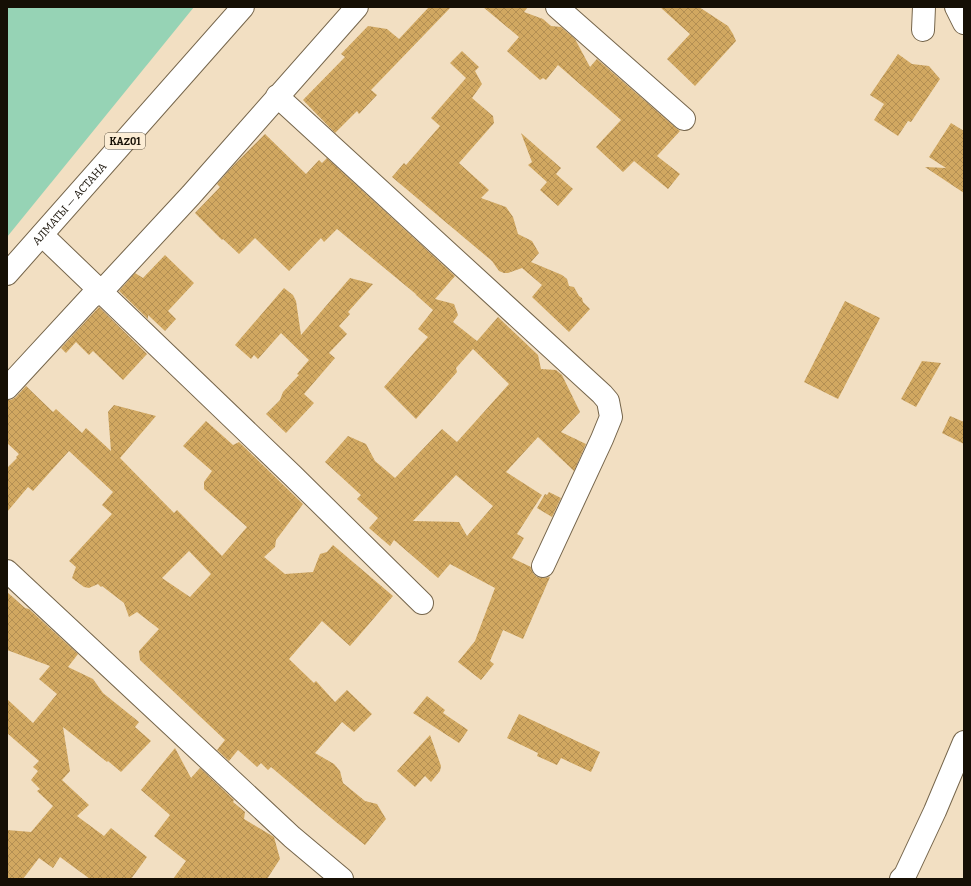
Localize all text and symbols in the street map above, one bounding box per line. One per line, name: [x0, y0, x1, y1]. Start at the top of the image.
road number: KАZ01: [105, 133, 145, 149]
street label: АЛМАТЫ — АСТАНА: [30, 160, 110, 248]

